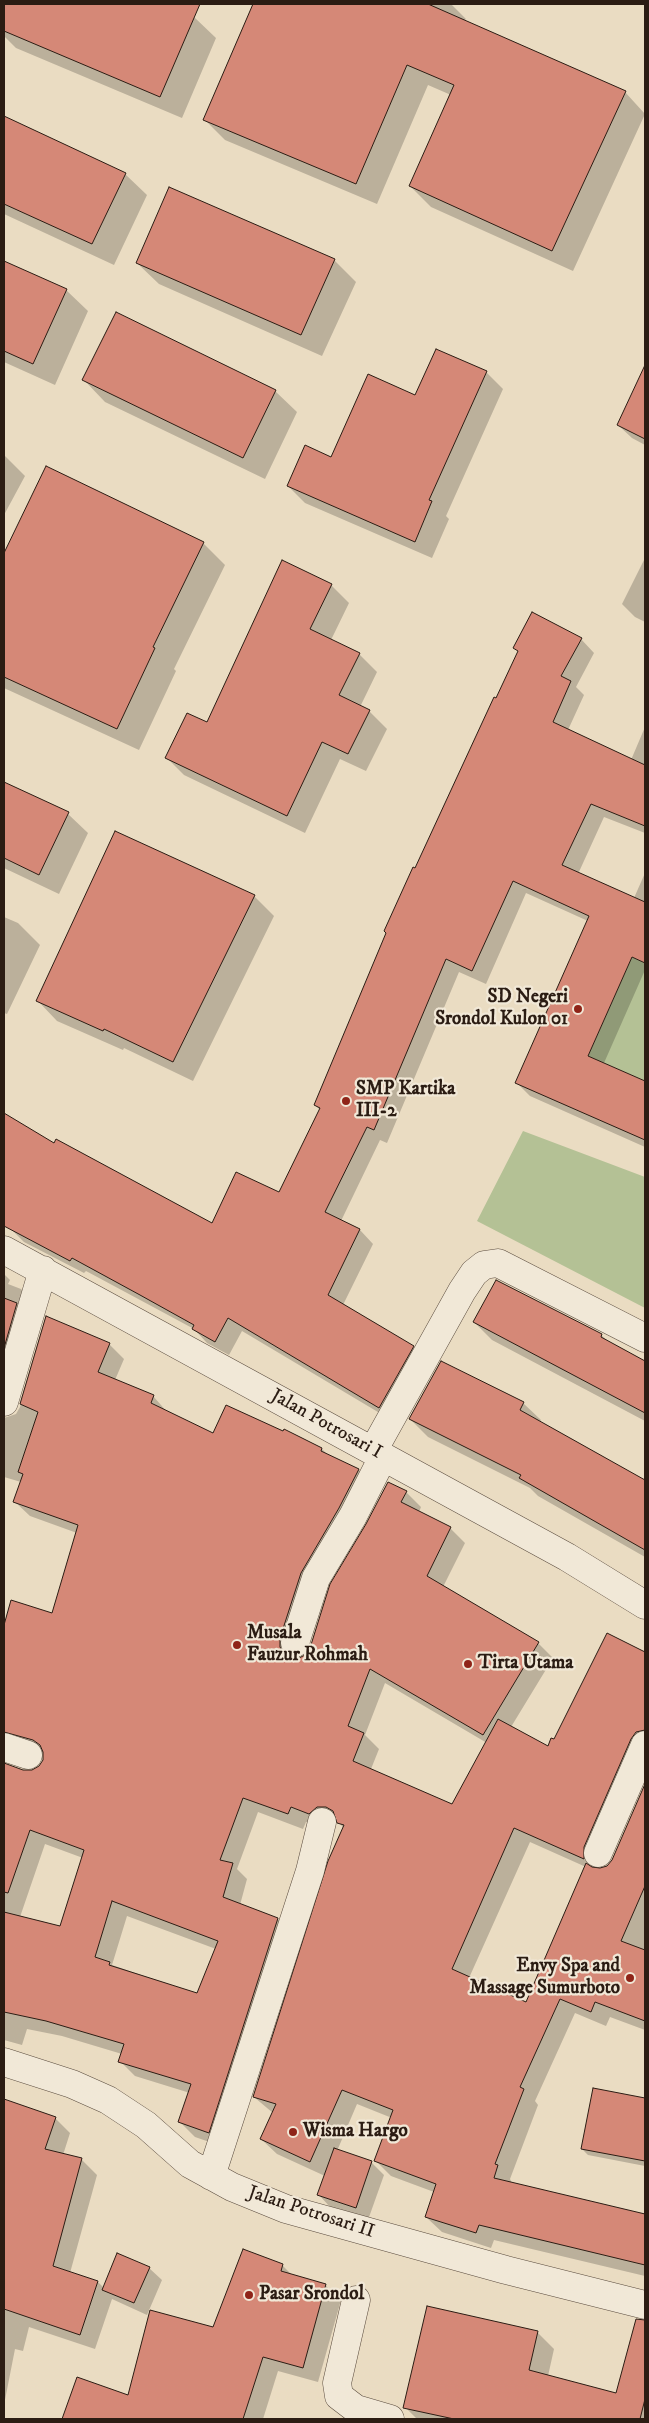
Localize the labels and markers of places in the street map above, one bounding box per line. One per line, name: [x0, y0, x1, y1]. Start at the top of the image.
place label: SD Negeri Srondol Kulon 01: [435, 987, 568, 1031]
marker: SD Negeri Srondol Kulon 01: [572, 1003, 584, 1015]
place label: SMP Kartika III-2: [356, 1079, 455, 1123]
marker: SMP Kartika III-2: [340, 1095, 352, 1107]
place label: Musala Fauzur Rohmah: [247, 1623, 368, 1667]
marker: Musala Fauzur Rohmah: [231, 1639, 243, 1651]
place label: Tirta Utama: [478, 1653, 573, 1675]
marker: Tirta Utama: [462, 1658, 474, 1670]
place label: Envy Spa and Massage Sumurboto: [470, 1956, 620, 2000]
marker: Envy Spa and Massage Sumurboto: [624, 1972, 636, 1984]
place label: Wisma Hargo: [303, 2121, 408, 2143]
marker: Wisma Hargo: [287, 2126, 299, 2138]
place label: Pasar Srondol: [259, 2284, 364, 2306]
marker: Pasar Srondol: [243, 2289, 255, 2301]

